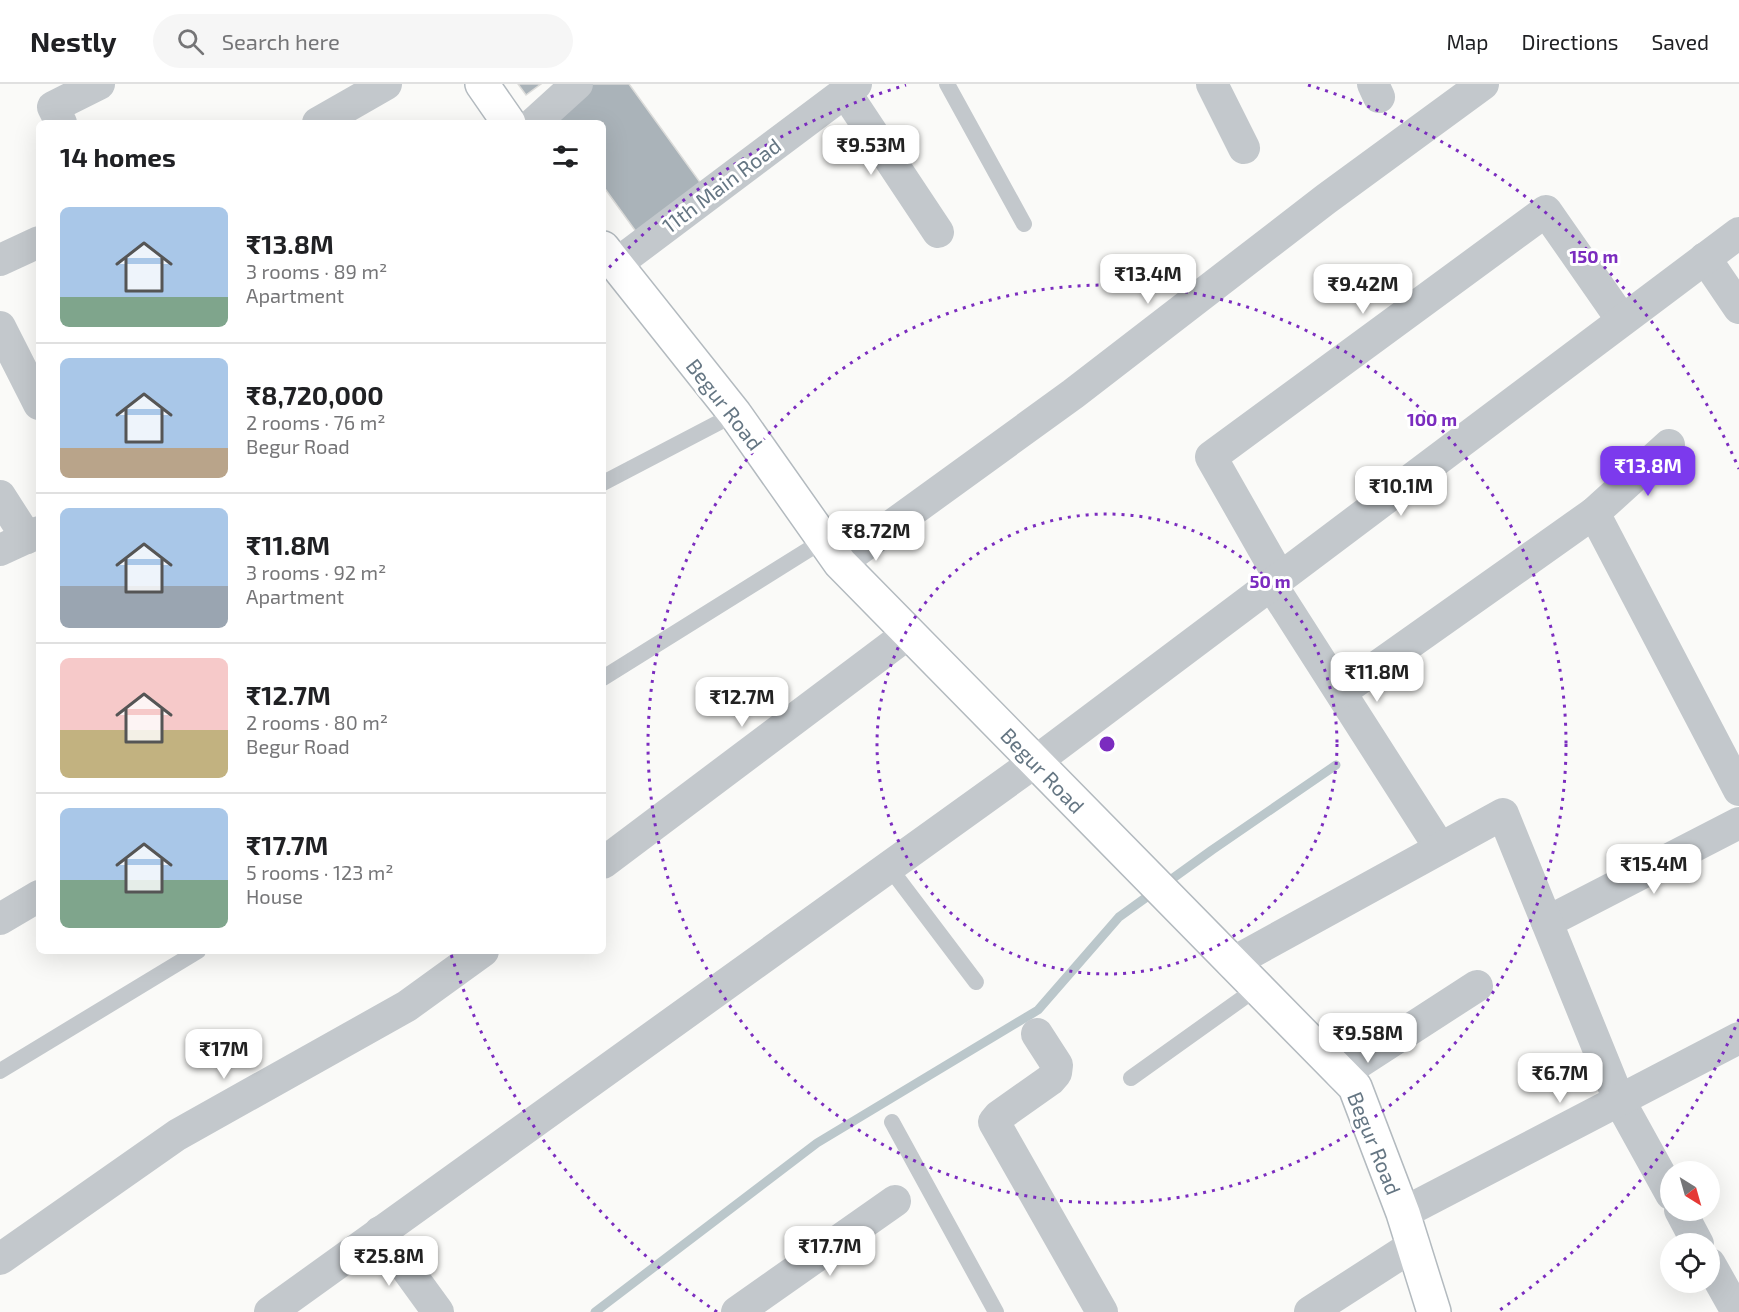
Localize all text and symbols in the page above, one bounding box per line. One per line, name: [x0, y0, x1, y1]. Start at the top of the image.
search box: [153, 14, 573, 68]
text: Nestly: [30, 24, 117, 58]
icon: search: [174, 25, 207, 58]
text: Search here: [222, 28, 340, 54]
text: Map: [1446, 29, 1489, 54]
text: Directions: [1522, 29, 1618, 54]
text: Saved: [1651, 29, 1709, 54]
pin: ₹9.53M: [822, 125, 920, 176]
street label: 11th Main Road: [657, 132, 785, 238]
text: ₹9.53M: [836, 132, 906, 156]
icon: filters: [549, 140, 582, 173]
text: 14 homes: [60, 141, 176, 172]
text: ₹13.8M: [246, 228, 334, 259]
icon: home: [108, 231, 180, 303]
text: 150 m: [1570, 245, 1618, 267]
pin: ₹13.4M: [1099, 254, 1197, 305]
text: 3 rooms · 89 m²: [246, 259, 387, 283]
text: ₹13.4M: [1114, 261, 1182, 285]
pin: ₹9.42M: [1314, 264, 1412, 315]
text: ₹9.42M: [1327, 271, 1399, 295]
text: Apartment: [246, 283, 344, 307]
street label: Begur Road: [682, 353, 768, 455]
text: ₹8,720,000: [246, 379, 384, 410]
icon: home: [108, 382, 180, 454]
text: 100 m: [1407, 408, 1457, 430]
text: 2 rooms · 76 m²: [246, 410, 385, 434]
text: Begur Road: [246, 434, 350, 458]
pin: ₹13.8M: [1599, 446, 1697, 497]
text: ₹13.8M: [1614, 453, 1682, 477]
pin: ₹10.1M: [1352, 466, 1450, 517]
text: ₹10.1M: [1369, 473, 1433, 497]
pin: ₹8.72M: [827, 511, 925, 562]
text: ₹8.72M: [842, 518, 911, 542]
text: ₹11.8M: [246, 529, 330, 560]
icon: home: [108, 532, 180, 604]
text: 3 rooms · 92 m²: [246, 560, 386, 584]
text: 50 m: [1249, 570, 1291, 592]
text: Apartment: [246, 584, 344, 608]
pin: ₹11.8M: [1328, 652, 1426, 703]
text: ₹11.8M: [1345, 659, 1409, 683]
pin: ₹12.7M: [693, 677, 791, 728]
text: ₹12.7M: [246, 679, 331, 710]
icon: home: [108, 682, 180, 754]
text: ₹12.7M: [709, 684, 775, 708]
text: 2 rooms · 80 m²: [246, 710, 388, 734]
street label: Begur Road: [996, 722, 1090, 818]
text: Begur Road: [246, 734, 350, 758]
centre of rings: [1097, 734, 1117, 754]
text: ₹17.7M: [246, 829, 328, 860]
icon: home: [108, 832, 180, 904]
pin: ₹15.4M: [1605, 844, 1703, 895]
text: ₹15.4M: [1620, 851, 1688, 875]
text: 5 rooms · 123 m²: [246, 860, 394, 884]
text: House: [246, 884, 303, 908]
pin: ₹9.58M: [1319, 1013, 1417, 1064]
text: ₹9.58M: [1333, 1020, 1403, 1044]
pin: ₹17M: [188, 1029, 260, 1080]
text: ₹17M: [199, 1036, 249, 1060]
pin: ₹6.7M: [1518, 1053, 1602, 1104]
text: ₹6.7M: [1532, 1060, 1588, 1084]
street label: Begur Road: [1343, 1088, 1407, 1198]
north arrow: [1660, 1161, 1720, 1221]
map controls: [1660, 1161, 1720, 1293]
pin: ₹17.7M: [781, 1226, 879, 1277]
text: ₹17.7M: [798, 1233, 862, 1257]
button: locate: [1660, 1233, 1720, 1293]
pin: ₹25.8M: [340, 1236, 438, 1287]
text: ₹25.8M: [354, 1243, 424, 1267]

